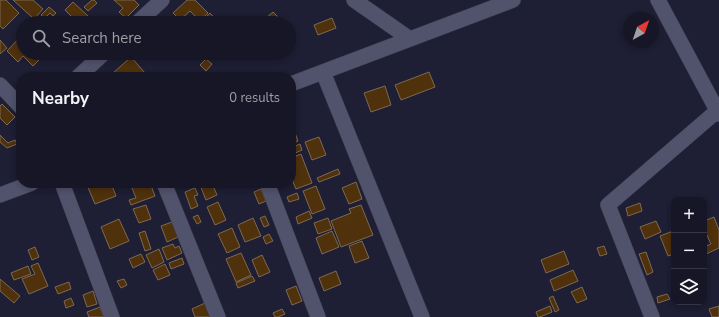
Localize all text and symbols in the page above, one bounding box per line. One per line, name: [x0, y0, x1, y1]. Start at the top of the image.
north arrow: [623, 12, 659, 48]
search box: [16, 16, 296, 60]
icon: search: [30, 27, 52, 49]
text: Search here: [62, 28, 142, 48]
text: Nearby: [32, 87, 89, 110]
text: 0 results: [229, 89, 280, 107]
map controls: [671, 197, 707, 305]
button: +: [671, 197, 707, 233]
button: −: [671, 233, 707, 269]
button: layers: [671, 269, 707, 305]

